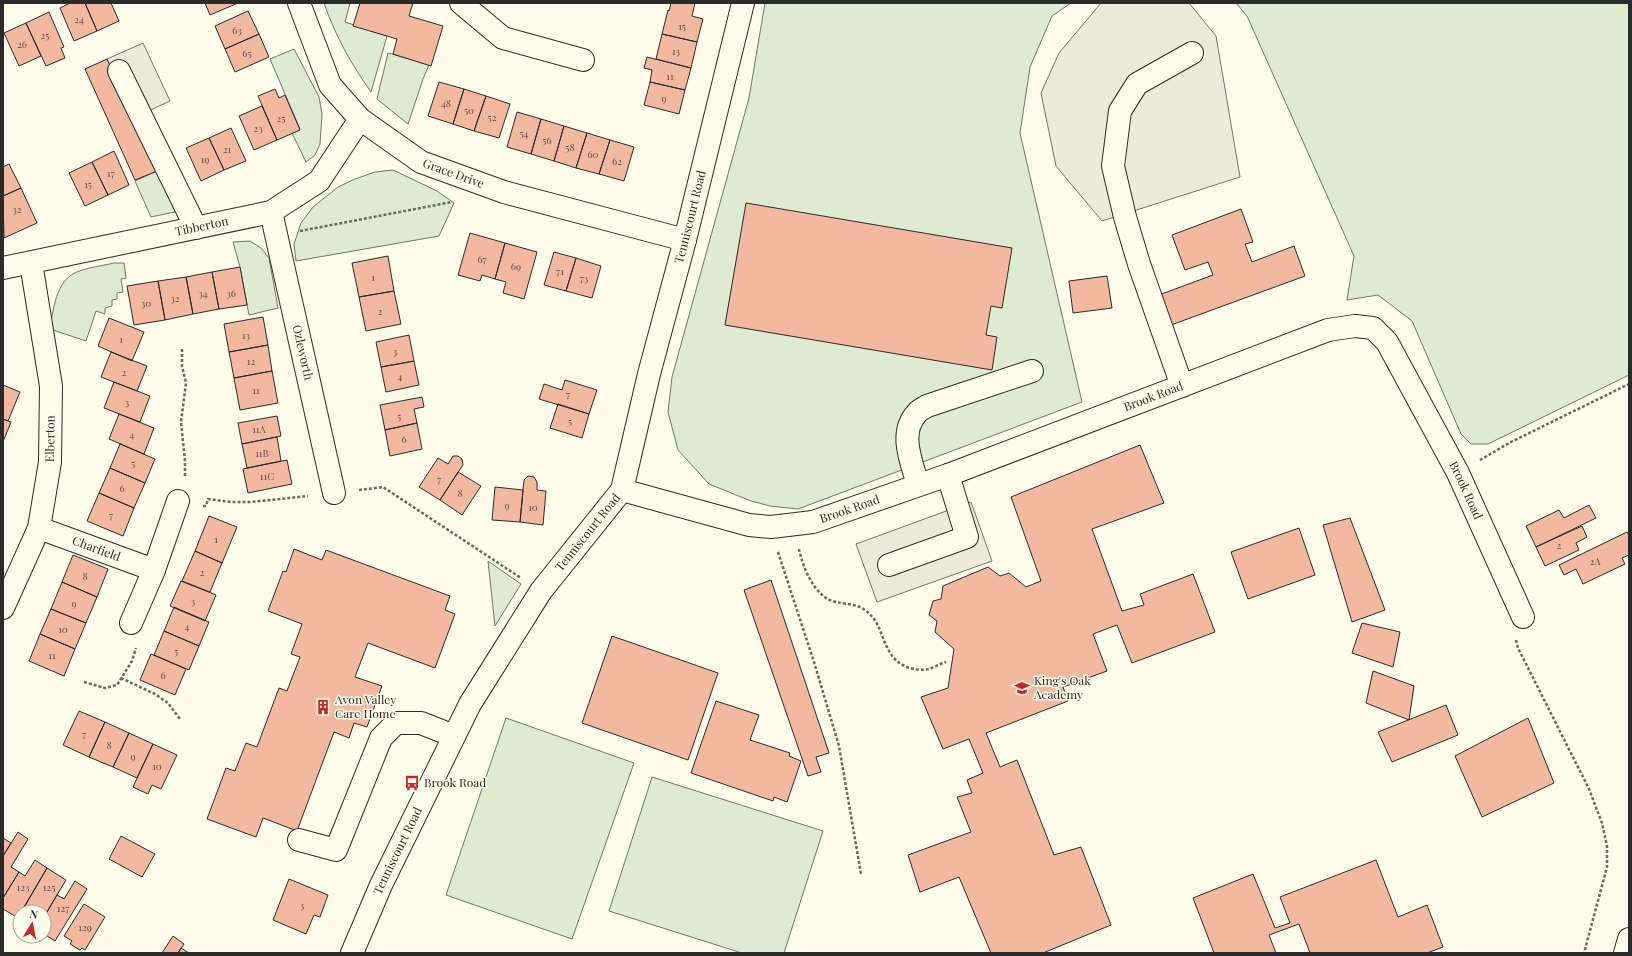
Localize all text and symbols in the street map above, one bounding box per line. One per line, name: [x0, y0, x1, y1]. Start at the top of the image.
house number: 24: [74, 12, 84, 26]
house number: 15: [678, 19, 686, 33]
house number: 63: [232, 23, 242, 37]
house number: 25: [41, 28, 49, 42]
house number: 26: [17, 37, 27, 51]
house number: 13: [672, 44, 681, 58]
house number: 65: [242, 46, 252, 60]
house number: 11: [666, 69, 674, 83]
house number: 9: [661, 91, 667, 105]
house number: 48: [441, 96, 451, 110]
house number: 50: [464, 103, 474, 117]
house number: 52: [488, 110, 497, 124]
house number: 25: [277, 111, 285, 125]
house number: 23: [253, 121, 263, 135]
house number: 54: [519, 126, 529, 140]
house number: 56: [542, 133, 552, 147]
house number: 58: [565, 140, 575, 154]
house number: 21: [223, 142, 232, 156]
house number: 60: [587, 147, 599, 161]
house number: 19: [201, 152, 209, 166]
street label: Grace Drive: [421, 154, 487, 191]
house number: 62: [612, 154, 622, 168]
house number: 17: [107, 166, 115, 180]
street label: Tenniscourt Road: [670, 169, 709, 265]
house number: 15: [84, 177, 92, 191]
house number: 32: [12, 202, 22, 216]
street label: Tibberton: [173, 212, 230, 239]
house number: 67: [477, 252, 487, 266]
house number: 69: [511, 259, 521, 273]
house number: 71: [556, 264, 564, 278]
house number: 1: [371, 270, 375, 284]
house number: 73: [580, 271, 589, 285]
house number: 34: [198, 286, 208, 300]
house number: 36: [226, 286, 236, 300]
house number: 32: [170, 291, 180, 305]
house number: 30: [141, 296, 151, 310]
house number: 2: [378, 304, 383, 318]
street label: Ozleworth: [290, 323, 317, 382]
house number: 13: [242, 328, 251, 342]
house number: 1: [119, 332, 123, 346]
house number: 3: [393, 344, 398, 358]
house number: 12: [247, 354, 255, 368]
house number: 2: [122, 365, 127, 379]
house number: 4: [398, 369, 403, 383]
street label: Brook Road: [1121, 377, 1185, 414]
house number: 11: [252, 383, 260, 397]
house number: 7: [566, 387, 570, 401]
house number: 3: [125, 395, 130, 409]
house number: 5: [397, 409, 401, 423]
house number: 5: [568, 414, 572, 428]
street label: Elberton: [41, 415, 58, 462]
house number: 11A: [252, 422, 267, 436]
house number: 4: [130, 427, 135, 441]
house number: 6: [401, 432, 407, 446]
house number: 11B: [255, 446, 269, 460]
house number: 5: [131, 456, 135, 470]
street label: Brook Road: [1446, 458, 1487, 522]
house number: 11C: [260, 469, 274, 483]
house number: 7: [437, 472, 441, 486]
house number: 6: [119, 481, 125, 495]
house number: 8: [457, 486, 463, 500]
street label: Tenniscourt Road: [551, 490, 623, 574]
street label: Brook Road: [817, 490, 881, 526]
house number: 9: [504, 498, 510, 512]
house number: 10: [528, 500, 538, 514]
house number: 7: [109, 508, 113, 522]
street label: Charfield: [70, 532, 123, 564]
house number: 1: [214, 532, 218, 546]
house number: 2: [1557, 538, 1562, 552]
house number: 2A: [1589, 554, 1601, 568]
house number: 2: [200, 565, 205, 579]
house number: 8: [82, 569, 88, 583]
house number: 3: [191, 594, 196, 608]
house number: 9: [71, 596, 77, 610]
house number: 4: [185, 619, 190, 633]
house number: 10: [58, 622, 68, 636]
house number: 5: [174, 644, 178, 658]
house number: 11: [48, 648, 56, 662]
house number: 6: [160, 668, 166, 682]
place label: King's Oak Academy: [1033, 672, 1091, 702]
school or university icon: King's Oak Academy: [1013, 679, 1031, 697]
place label: Avon Valley Care Home: [334, 691, 396, 721]
building icon: Avon Valley Care Home: [314, 698, 332, 716]
house number: 7: [82, 727, 86, 741]
house number: 8: [106, 738, 112, 752]
house number: 9: [130, 749, 136, 763]
house number: 10: [152, 759, 162, 773]
bus stop icon: Brook Road: [403, 774, 421, 792]
place label: Brook Road: [424, 774, 486, 790]
street label: Tenniscourt Road: [369, 804, 425, 897]
house number: 123: [17, 880, 30, 894]
house number: 125: [43, 880, 55, 894]
house number: 3: [300, 898, 305, 912]
house number: 127: [57, 901, 69, 915]
north arrow: [12, 904, 52, 944]
text: N: [29, 906, 39, 922]
house number: 129: [78, 920, 92, 934]

